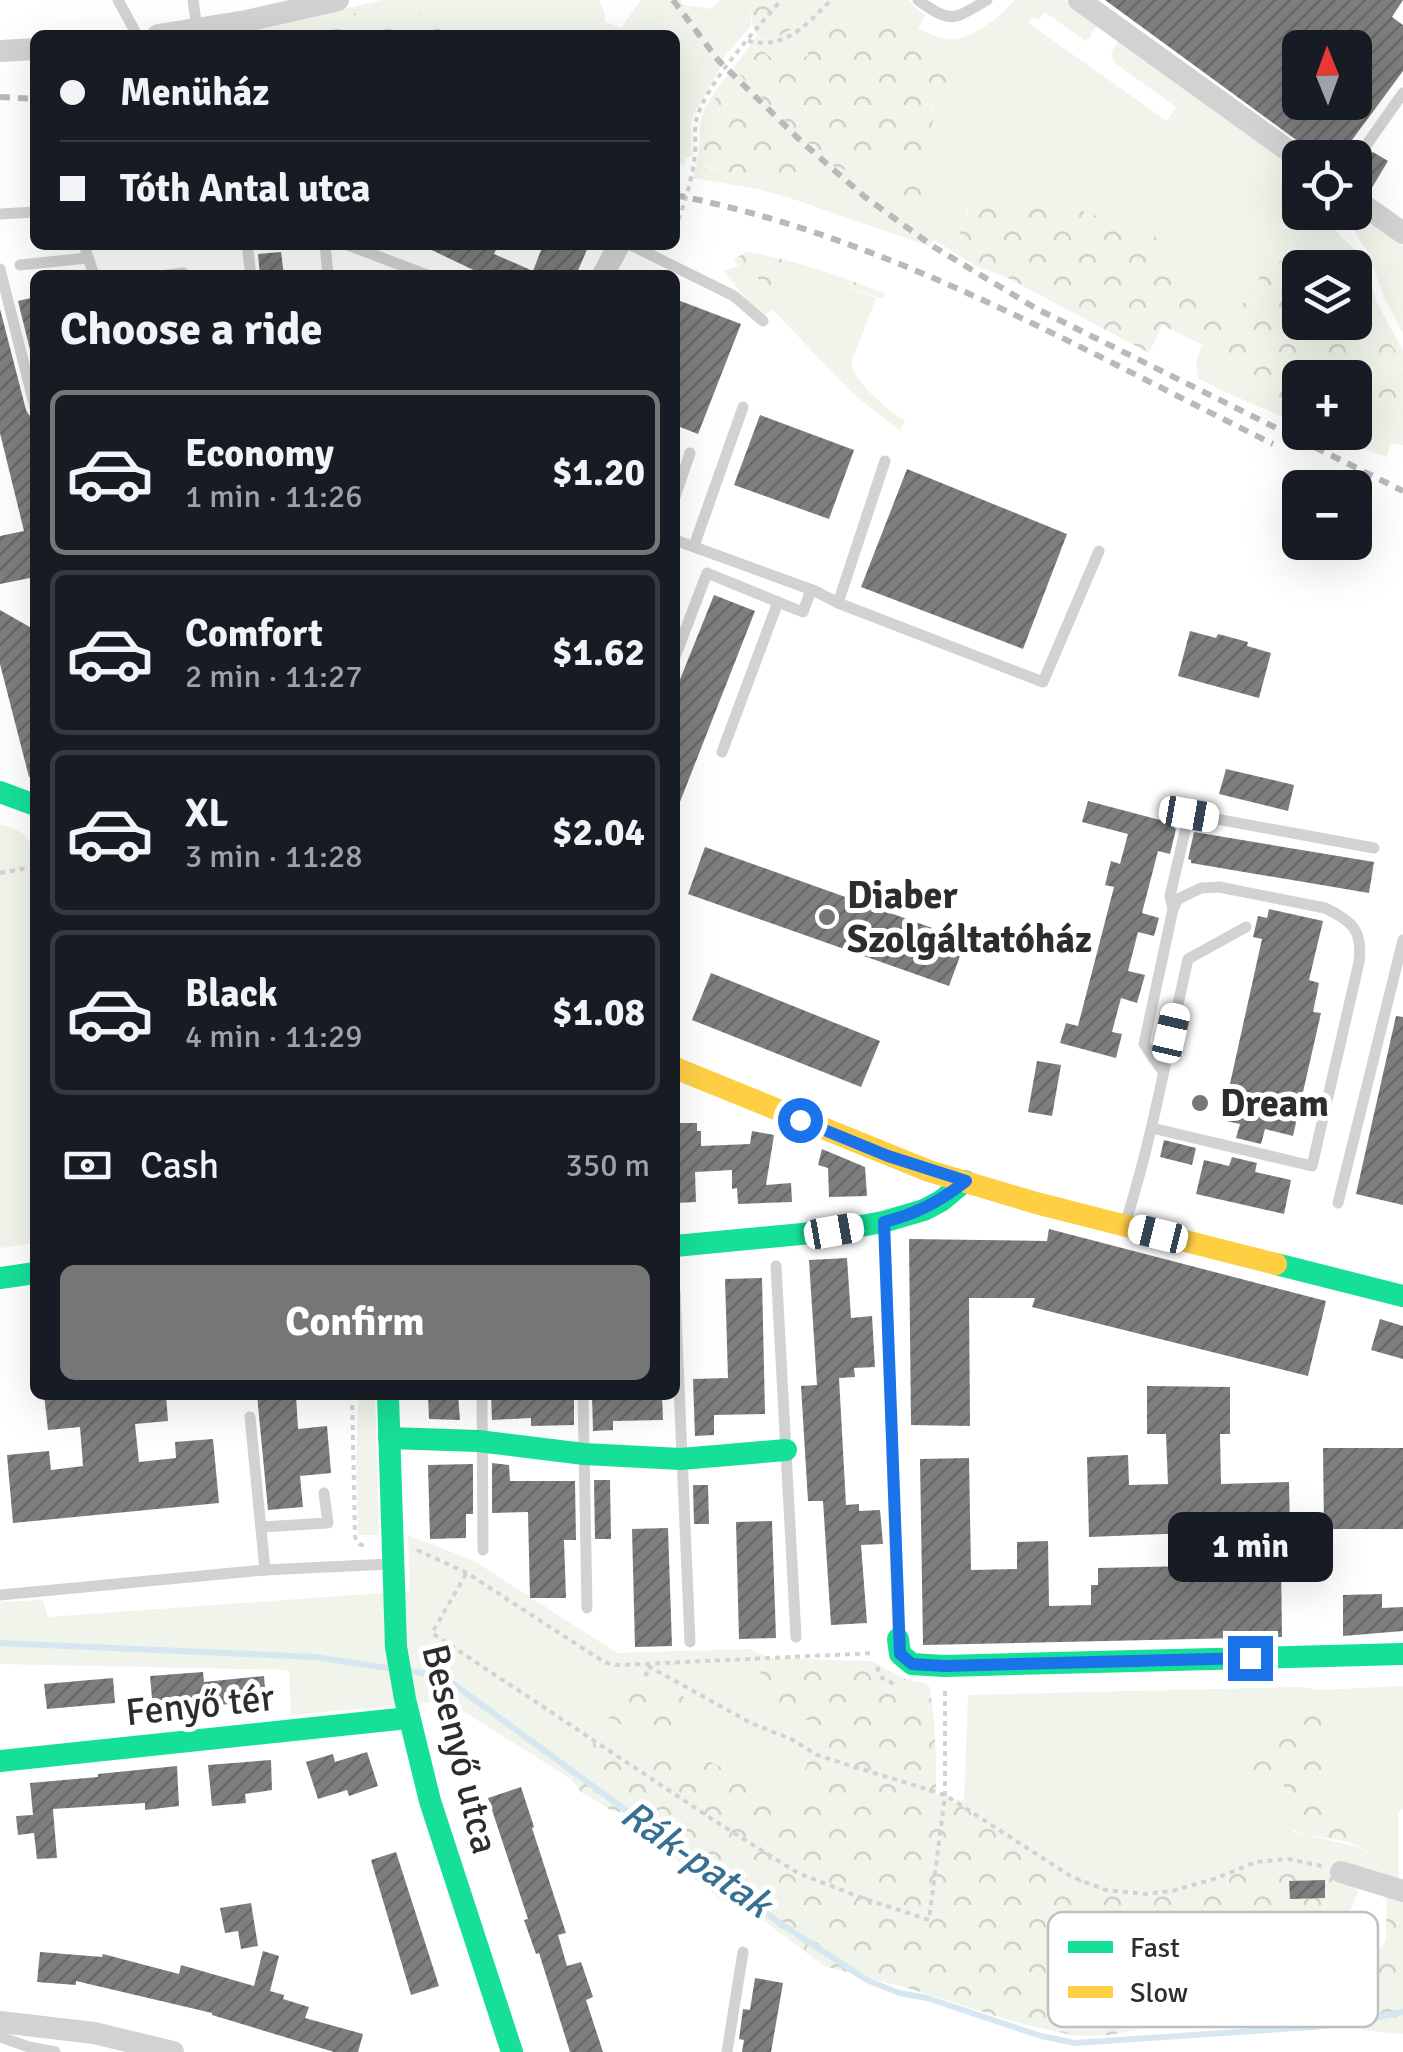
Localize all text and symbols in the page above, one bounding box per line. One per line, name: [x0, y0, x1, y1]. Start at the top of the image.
north arrow: [1282, 30, 1372, 120]
map controls: [1282, 30, 1372, 560]
text: Menüház: [120, 69, 269, 116]
button: locate: [1282, 140, 1372, 230]
text: Tóth Antal utca: [120, 165, 370, 212]
button: layers: [1282, 250, 1372, 340]
text: Choose a ride: [60, 302, 323, 357]
button: +: [1282, 360, 1372, 450]
icon: car: [65, 428, 155, 518]
text: Economy: [185, 430, 334, 477]
text: $1.20: [552, 449, 645, 496]
button: −: [1282, 470, 1372, 560]
text: 1 min · 11:26: [185, 477, 363, 516]
icon: car: [65, 608, 155, 698]
text: Comfort: [185, 610, 323, 657]
text: $1.62: [552, 629, 645, 676]
text: 2 min · 11:27: [185, 657, 363, 696]
icon: car: [65, 788, 155, 878]
text: XL: [185, 790, 228, 837]
car: [1157, 794, 1221, 834]
text: $2.04: [552, 809, 645, 856]
text: 3 min · 11:28: [185, 837, 363, 876]
place label: Diaber Szolgáltatóház: [847, 872, 1092, 963]
marker: Diaber Szolgáltatóház: [816, 906, 838, 928]
icon: car: [65, 968, 155, 1058]
text: Black: [185, 970, 278, 1017]
text: $1.08: [552, 989, 645, 1036]
car: [1150, 1000, 1192, 1066]
text: 4 min · 11:29: [185, 1017, 363, 1056]
place label: Dream: [1220, 1080, 1329, 1127]
marker: Dream: [1189, 1092, 1211, 1114]
route start: [778, 1098, 823, 1143]
icon: cash: [60, 1138, 115, 1193]
text: Cash: [140, 1142, 219, 1189]
text: 350 m: [566, 1146, 650, 1185]
car: [802, 1211, 866, 1251]
car: [1125, 1212, 1191, 1256]
button: Confirm: [60, 1265, 650, 1380]
callout: 1 min: [1168, 1513, 1332, 1583]
text: 1 min: [1212, 1527, 1289, 1566]
route end: [1228, 1636, 1273, 1681]
street label: Besenyő utca: [411, 1639, 509, 1859]
street label: Fenyő tér: [123, 1674, 277, 1736]
water label: Rák-patak: [611, 1789, 783, 1931]
legend: [1048, 1912, 1378, 2027]
text: Fast: [1130, 1931, 1180, 1965]
text: Slow: [1130, 1976, 1188, 2010]

